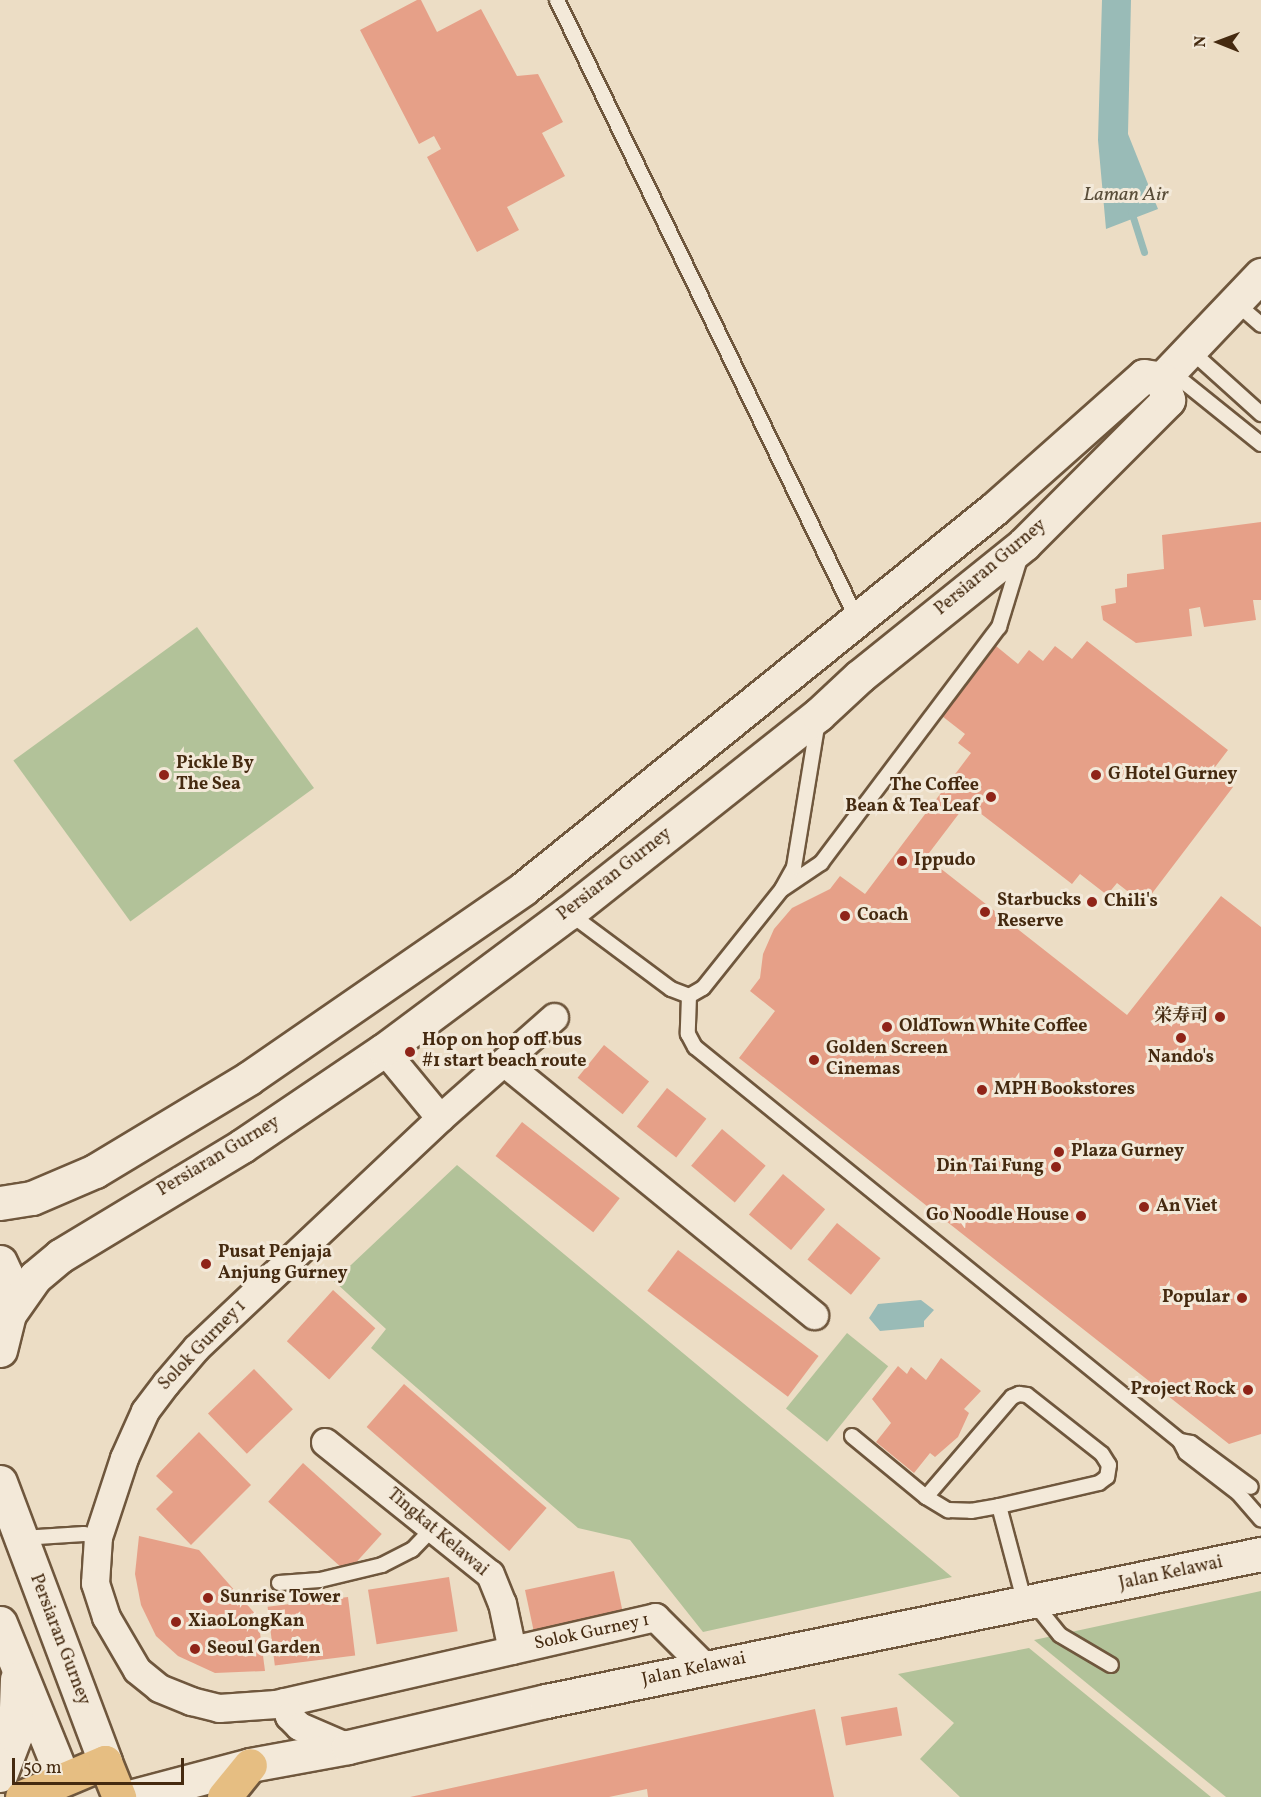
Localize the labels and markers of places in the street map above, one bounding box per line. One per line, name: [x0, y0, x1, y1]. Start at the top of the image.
place label: Pickle By The Sea: [176, 754, 254, 796]
place label: G Hotel Gurney: [1108, 764, 1237, 786]
marker: Pickle By The Sea: [157, 768, 171, 782]
marker: G Hotel Gurney: [1089, 768, 1103, 782]
place label: The Coffee Bean & Tea Leaf: [845, 776, 979, 818]
marker: The Coffee Bean & Tea Leaf: [984, 790, 998, 804]
place label: Ippudo: [914, 850, 976, 872]
marker: Ippudo: [895, 854, 909, 868]
place label: Starbucks Reserve: [997, 891, 1081, 934]
place label: Chili's: [1104, 891, 1158, 913]
marker: Chili's: [1085, 895, 1099, 909]
place label: Coach: [857, 905, 909, 927]
marker: Starbucks Reserve: [978, 905, 992, 919]
marker: Coach: [838, 909, 852, 923]
place label: 栄寿司: [1154, 1006, 1208, 1028]
marker: 栄寿司: [1213, 1010, 1227, 1024]
place label: OldTown White Coffee: [899, 1016, 1088, 1038]
marker: OldTown White Coffee: [880, 1020, 894, 1034]
place label: Hop on hop off bus #1 start beach route: [422, 1031, 586, 1074]
marker: Nando's: [1174, 1031, 1188, 1045]
place label: Golden Screen Cinemas: [826, 1039, 948, 1082]
marker: Hop on hop off bus #1 start beach route: [403, 1045, 417, 1059]
place label: Nando's: [1148, 1047, 1214, 1069]
marker: Golden Screen Cinemas: [807, 1053, 821, 1067]
place label: MPH Bookstores: [994, 1079, 1135, 1101]
marker: MPH Bookstores: [975, 1083, 989, 1097]
place label: Plaza Gurney: [1071, 1141, 1184, 1163]
marker: Plaza Gurney: [1052, 1145, 1066, 1159]
place label: Din Tai Fung: [936, 1156, 1044, 1178]
marker: Din Tai Fung: [1049, 1160, 1063, 1174]
place label: An Viet: [1156, 1196, 1218, 1218]
marker: An Viet: [1137, 1200, 1151, 1214]
place label: Go Noodle House: [926, 1205, 1069, 1227]
marker: Go Noodle House: [1074, 1209, 1088, 1223]
place label: Pusat Penjaja Anjung Gurney: [218, 1243, 348, 1286]
marker: Pusat Penjaja Anjung Gurney: [199, 1257, 213, 1271]
place label: Popular: [1162, 1287, 1230, 1309]
marker: Popular: [1235, 1291, 1249, 1305]
place label: Project Rock: [1130, 1379, 1236, 1401]
marker: Project Rock: [1241, 1383, 1255, 1397]
place label: Sunrise Tower: [220, 1587, 341, 1609]
marker: Sunrise Tower: [201, 1591, 215, 1605]
place label: XiaoLongKan: [188, 1611, 305, 1633]
marker: XiaoLongKan: [169, 1615, 183, 1629]
place label: Seoul Garden: [207, 1638, 320, 1660]
marker: Seoul Garden: [188, 1642, 202, 1656]

